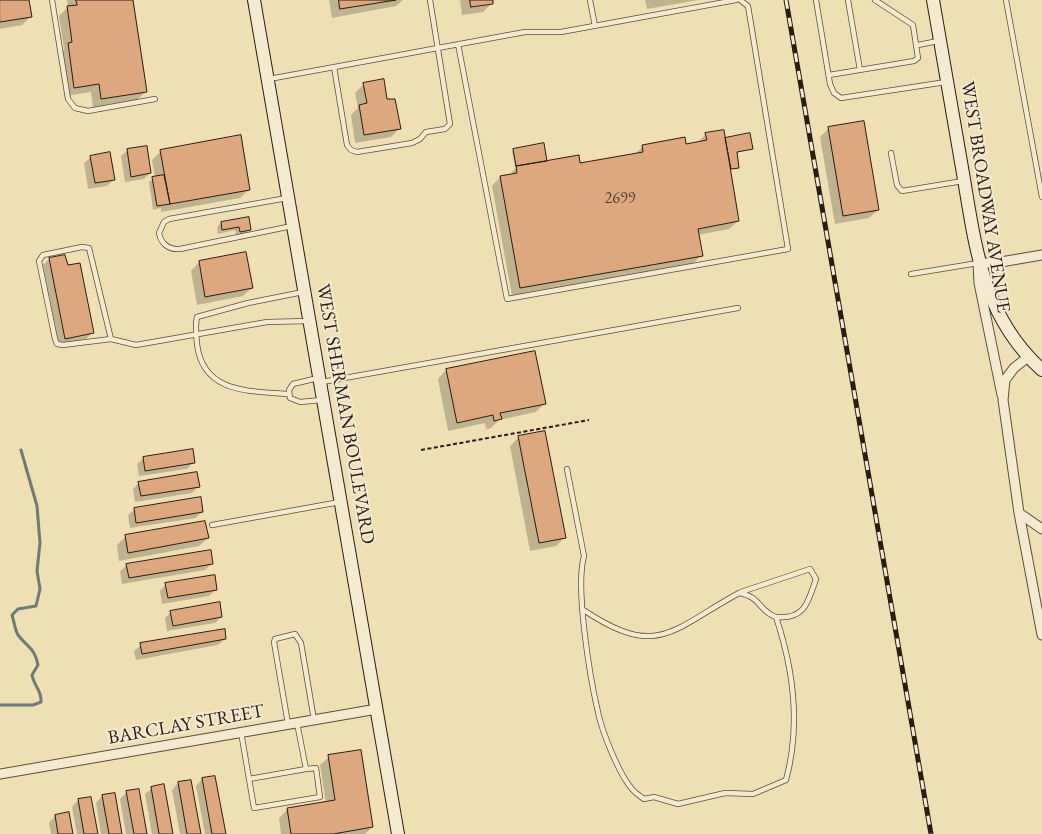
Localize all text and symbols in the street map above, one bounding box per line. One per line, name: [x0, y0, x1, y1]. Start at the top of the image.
street label: WEST BROADWAY AVENUE: [955, 80, 1015, 314]
house number: 2699: [605, 189, 635, 209]
street label: WEST SHERMAN BOULEVARD: [311, 282, 379, 546]
street label: BARCLAY STREET: [106, 700, 266, 750]

